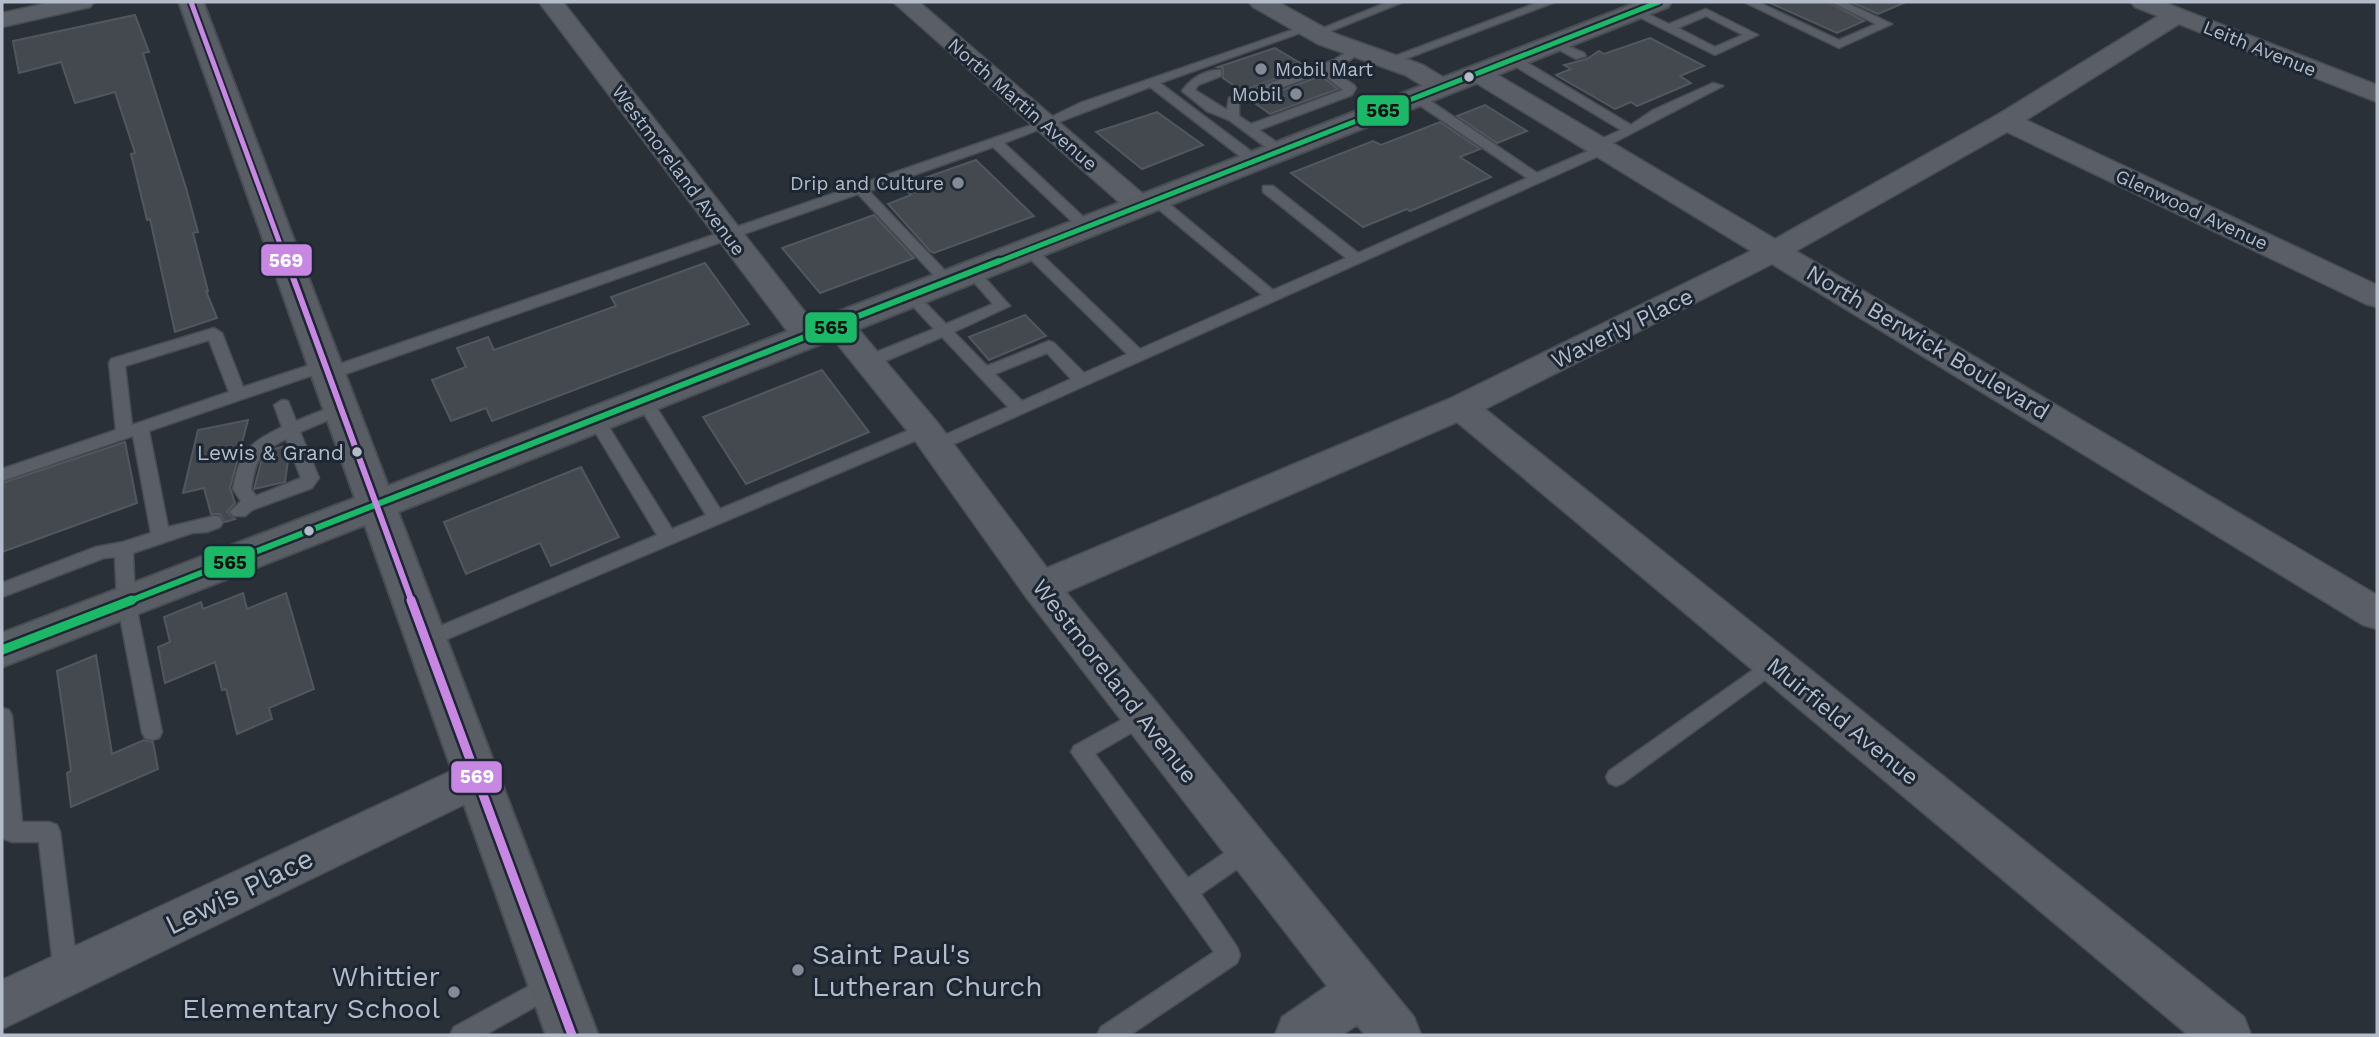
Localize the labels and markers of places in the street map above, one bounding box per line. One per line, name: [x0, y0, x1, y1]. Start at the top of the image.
place label: Mobil Mart: [1275, 58, 1373, 81]
marker: Mobil Mart: [1253, 61, 1269, 77]
unlabelled marker: [1462, 70, 1476, 84]
place label: Mobil: [1232, 83, 1282, 106]
marker: Mobil: [1288, 86, 1304, 102]
place label: Drip and Culture: [790, 172, 944, 195]
marker: Drip and Culture: [950, 175, 966, 191]
place label: Lewis & Grand: [197, 440, 344, 465]
marker: Lewis & Grand: [350, 445, 364, 459]
unlabelled marker: [302, 524, 316, 538]
place label: Saint Paul's Lutheran Church: [812, 938, 1043, 1003]
place label: Whittier Elementary School: [182, 960, 440, 1025]
marker: Saint Paul's Lutheran Church: [790, 962, 806, 978]
marker: Whittier Elementary School: [446, 984, 462, 1000]

